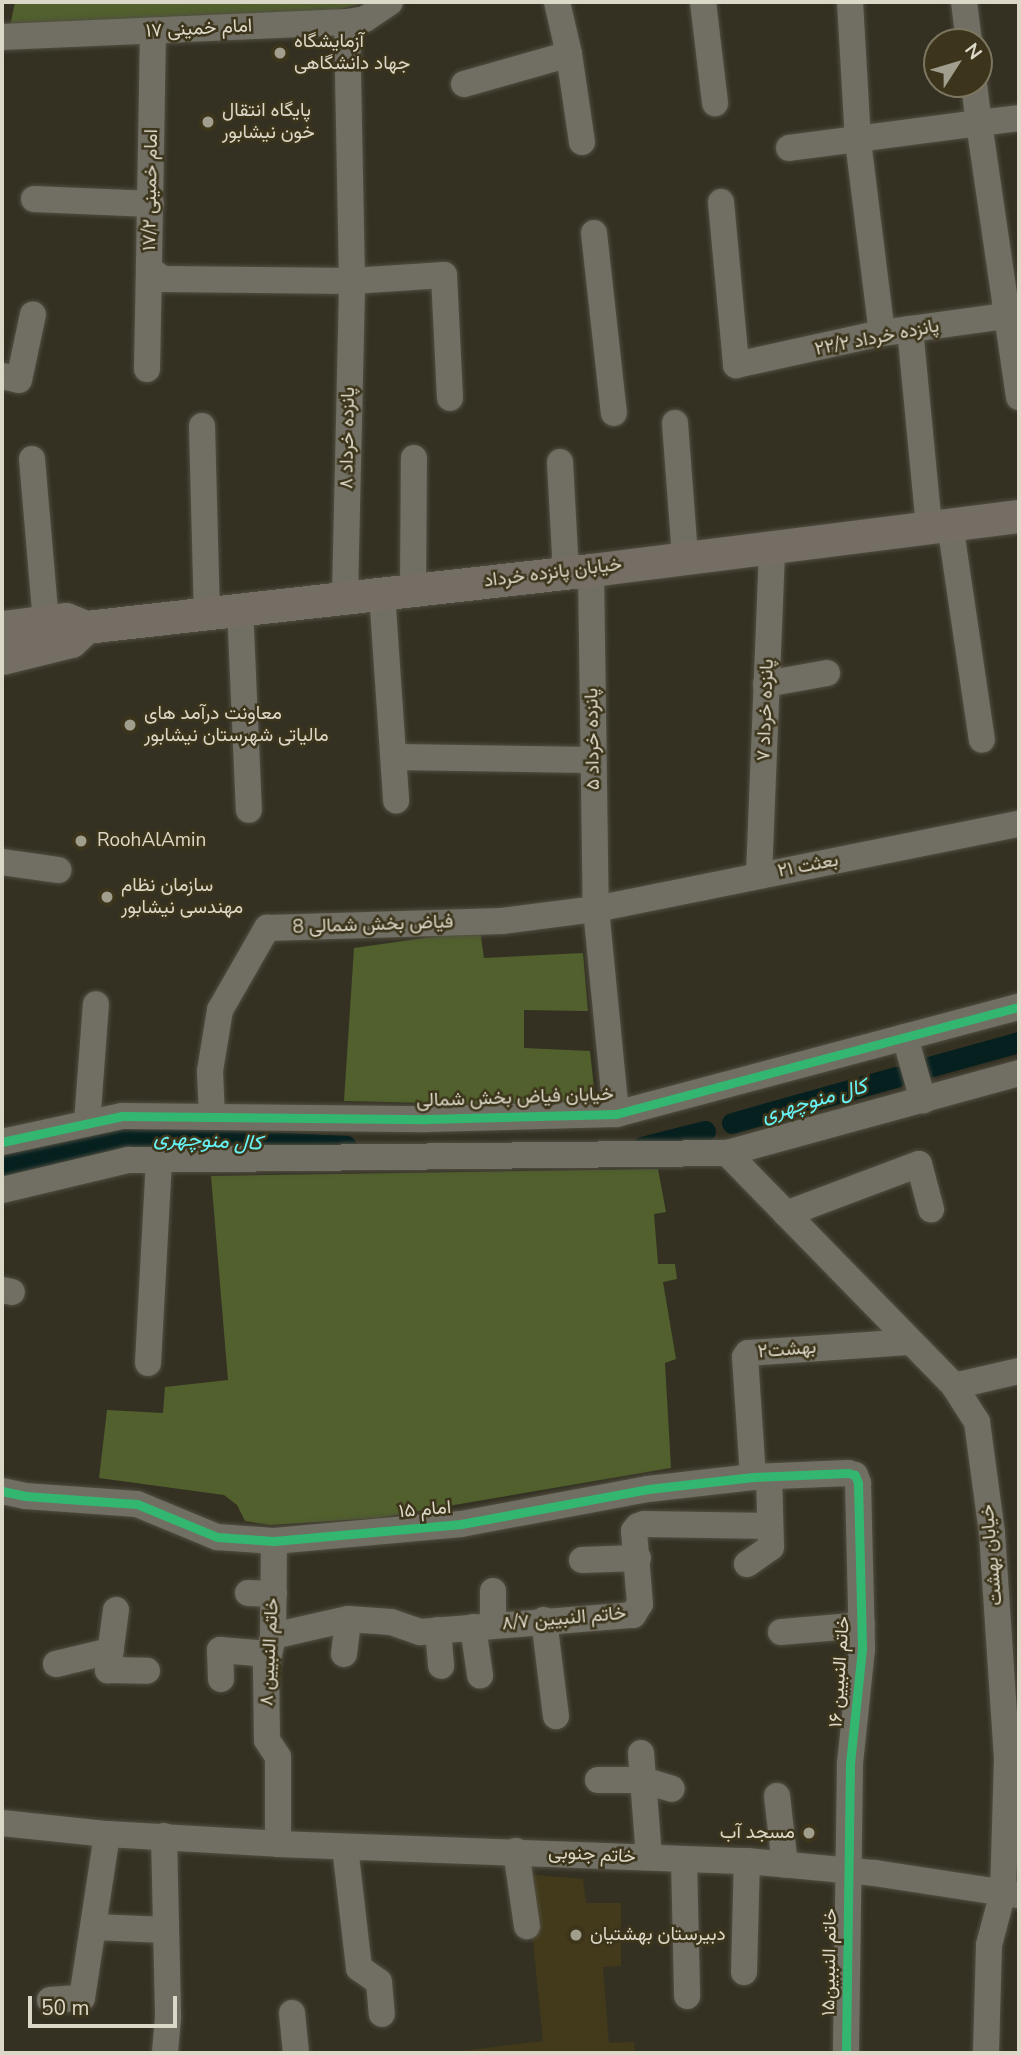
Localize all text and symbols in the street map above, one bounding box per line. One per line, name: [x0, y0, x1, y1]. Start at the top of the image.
street label: امام خمینی ۱۷: [145, 15, 253, 43]
north arrow: [923, 28, 993, 98]
place label: آزمایشگاه جهاد دانشگاهی: [294, 31, 410, 75]
text: N: [959, 38, 988, 65]
marker: آزمایشگاه جهاد دانشگاهی: [272, 45, 288, 61]
place label: پایگاه انتقال خون نیشابور: [222, 100, 315, 144]
marker: پایگاه انتقال خون نیشابور: [200, 114, 216, 130]
street label: امام خمینی ۱۷/۲: [139, 129, 163, 251]
street label: پانزده خرداد ۲۲/۲: [813, 315, 941, 361]
street label: پانزده خرداد ۸: [336, 387, 360, 489]
street label: خیابان پانزده خرداد: [483, 553, 623, 593]
street label: پانزده خرداد ۷: [753, 659, 779, 761]
street label: پانزده خرداد ۵: [581, 688, 605, 790]
place label: معاونت درآمد های مالیاتی شهرستان نیشابور: [144, 703, 329, 747]
marker: معاونت درآمد های مالیاتی شهرستان نیشابور: [122, 717, 138, 733]
place label: RoohAlAmin: [97, 830, 206, 852]
marker: RoohAlAmin: [71, 831, 91, 851]
street label: بعثت ۲۱: [776, 849, 840, 883]
place label: سازمان نظام مهندسی نیشابور: [121, 875, 243, 919]
marker: سازمان نظام مهندسی نیشابور: [99, 889, 115, 905]
street label: فیاض بخش شمالی 8: [292, 911, 454, 939]
water label: کال منوچهری: [758, 1073, 870, 1127]
street label: خیابان فیاض بخش شمالی: [416, 1083, 614, 1113]
water label: کال منوچهری: [153, 1125, 263, 1155]
street label: بهشت۲: [757, 1336, 817, 1364]
street label: امام ۱۵: [398, 1496, 452, 1524]
street label: خیابان بهشت: [976, 1503, 1008, 1607]
street label: خاتم النبیین ۸: [256, 1597, 284, 1707]
street label: خاتم النبیین ۸/۷: [501, 1602, 627, 1636]
street label: خاتم النبیین ۱۶: [825, 1615, 855, 1729]
place label: مسجد آب: [720, 1822, 795, 1844]
marker: مسجد آب: [801, 1825, 817, 1841]
street label: خاتم جنوبی: [548, 1841, 636, 1869]
street label: خاتم النببین۱۵: [818, 1908, 842, 2016]
place label: دبیرستان بهشتیان: [590, 1924, 726, 1946]
marker: دبیرستان بهشتیان: [568, 1927, 584, 1943]
scale bar: [32, 1982, 180, 2026]
text: 50 m: [41, 1994, 90, 2022]

